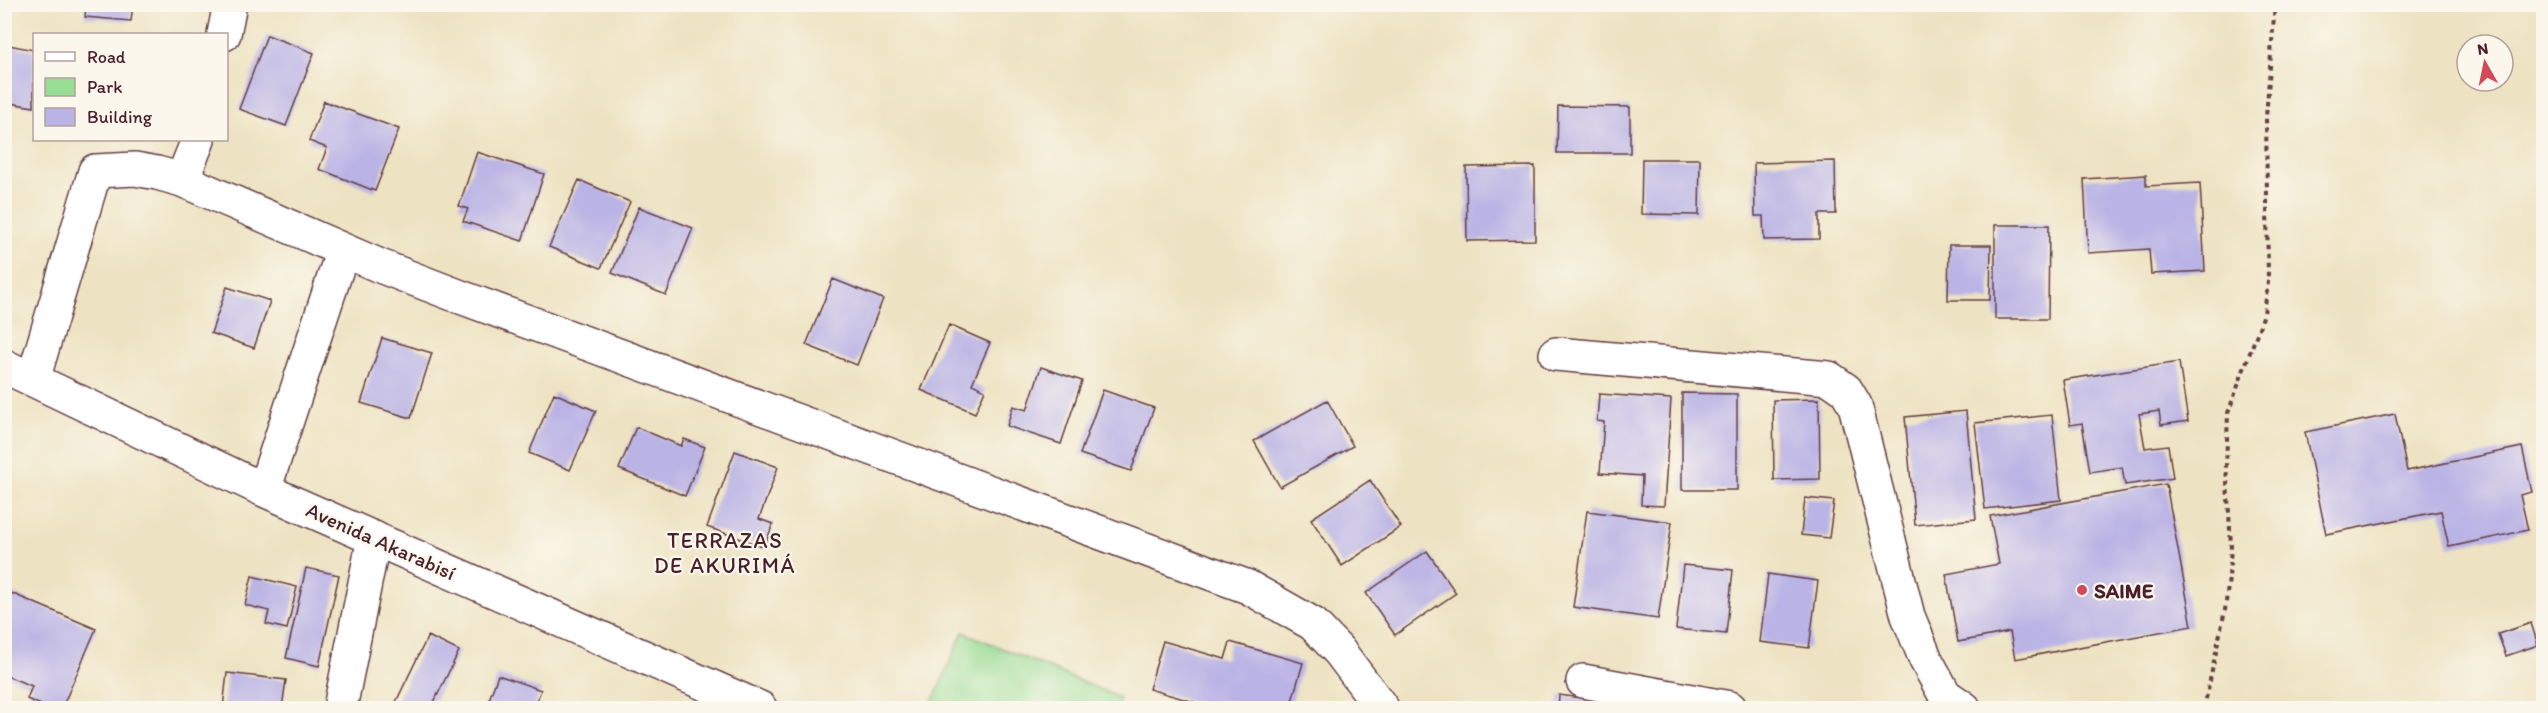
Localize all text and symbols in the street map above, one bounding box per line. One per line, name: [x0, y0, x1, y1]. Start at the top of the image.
legend: [33, 33, 228, 141]
north arrow: [2455, 33, 2515, 93]
text: N: [2476, 38, 2490, 59]
text: Road: [87, 46, 126, 68]
text: Park: [87, 76, 122, 98]
text: Building: [87, 106, 153, 128]
street label: Avenida Akarabisí: [302, 497, 460, 585]
district label: TERRAZAS DE AKURIMÁ: [654, 527, 796, 579]
place label: SAIME: [2094, 578, 2154, 603]
marker: SAIME: [2075, 583, 2089, 597]

